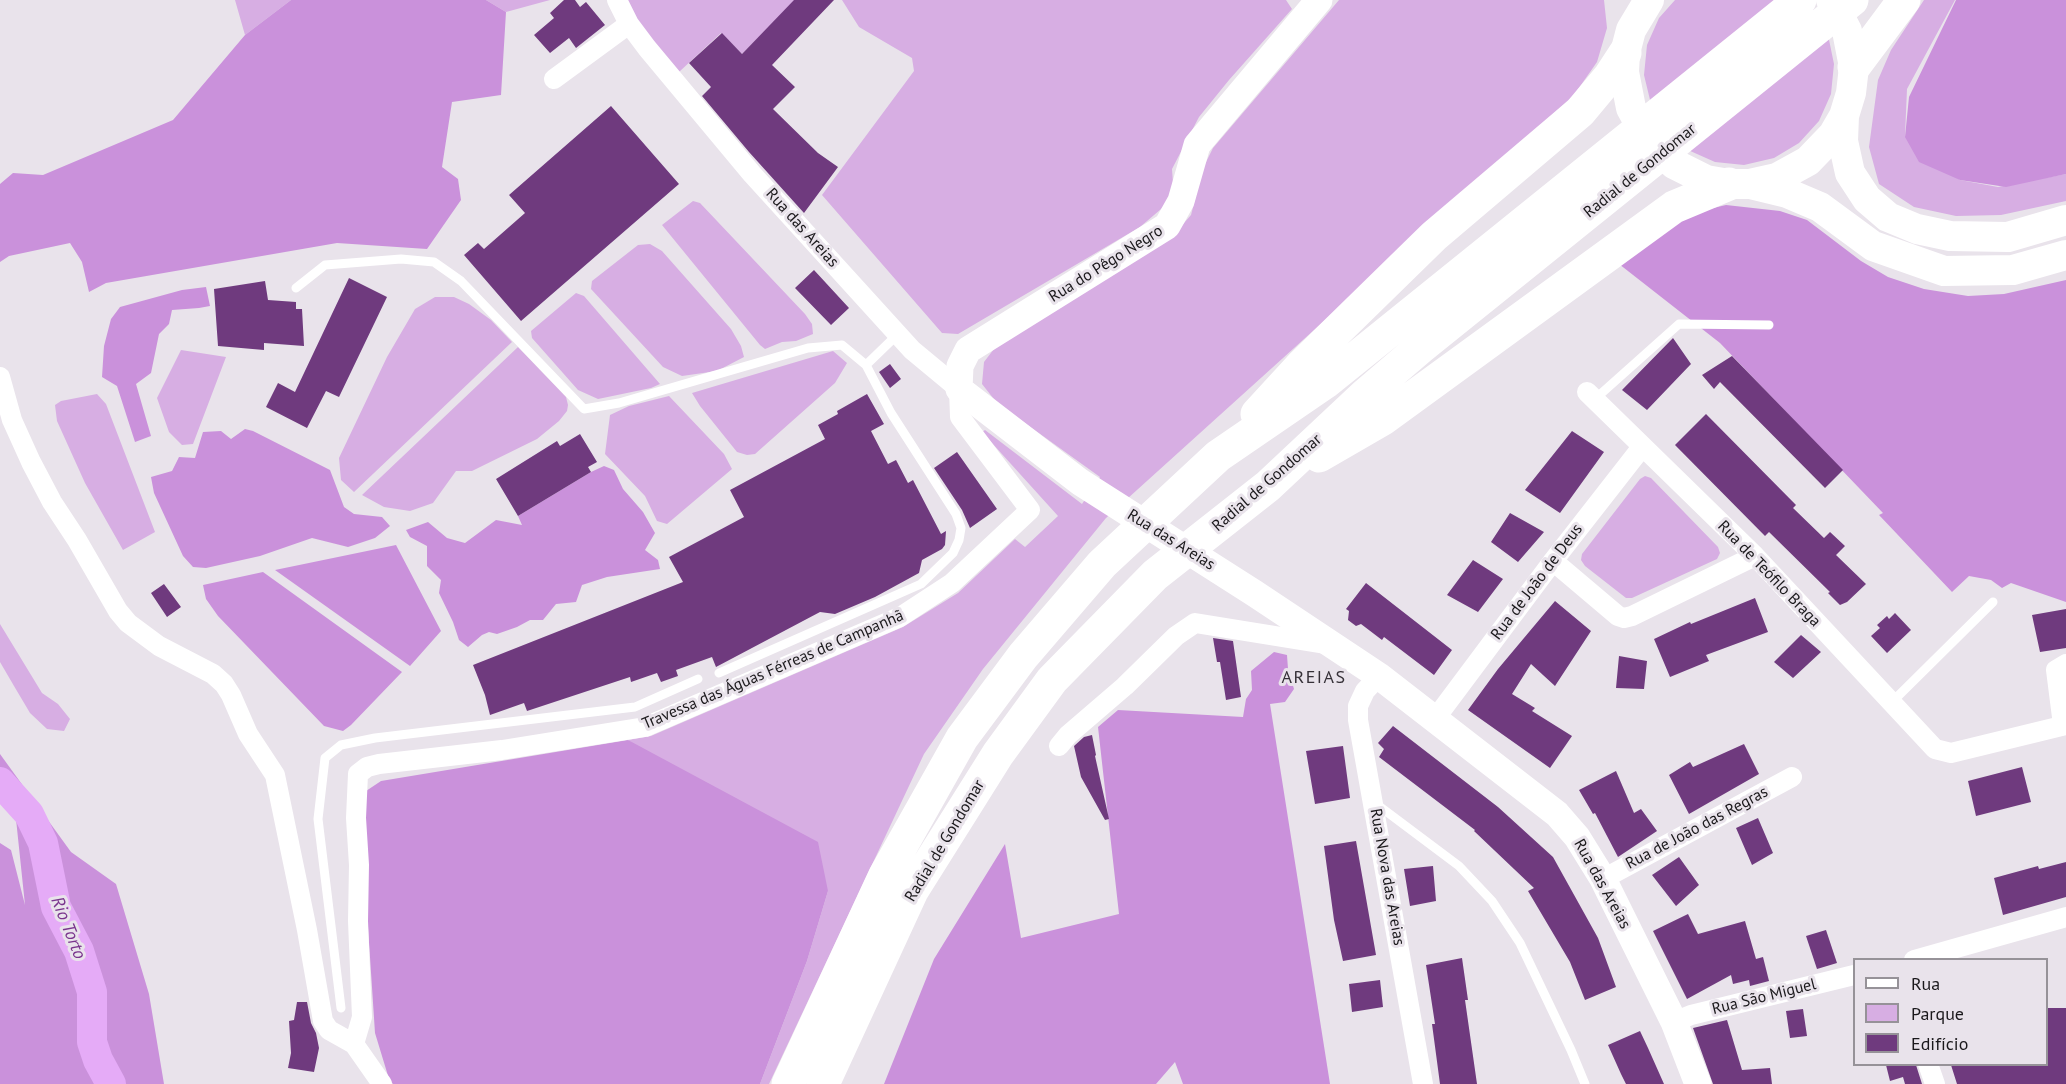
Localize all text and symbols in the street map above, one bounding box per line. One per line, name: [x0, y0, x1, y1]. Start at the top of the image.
street label: Radial de Gondomar: [1580, 120, 1700, 222]
street label: Rua das Areias: [762, 185, 842, 271]
street label: Rua do Pêgo Negro: [1045, 221, 1167, 307]
street label: Radial de Gondomar: [1208, 430, 1326, 536]
street label: Rua das Areias: [1124, 505, 1218, 575]
street label: Rua de Teófilo Braga: [1713, 517, 1825, 631]
street label: Rua de João de Deus: [1487, 520, 1587, 644]
street label: Travessa das Águas Férreas de Campanhã: [639, 606, 907, 734]
district label: AREIAS: [1281, 667, 1347, 689]
street label: Radial de Gondomar: [901, 777, 989, 905]
street label: Rua de João das Regras: [1623, 782, 1771, 874]
street label: Rua Nova das Areias: [1366, 807, 1408, 947]
street label: Rua das Areias: [1569, 836, 1635, 932]
water label: Rio Torto: [46, 894, 90, 962]
legend: [1853, 958, 2048, 1066]
text: Rua: [1911, 972, 1940, 995]
street label: Rua São Miguel: [1710, 975, 1818, 1019]
text: Parque: [1911, 1002, 1964, 1025]
text: Edifício: [1911, 1032, 1968, 1055]

